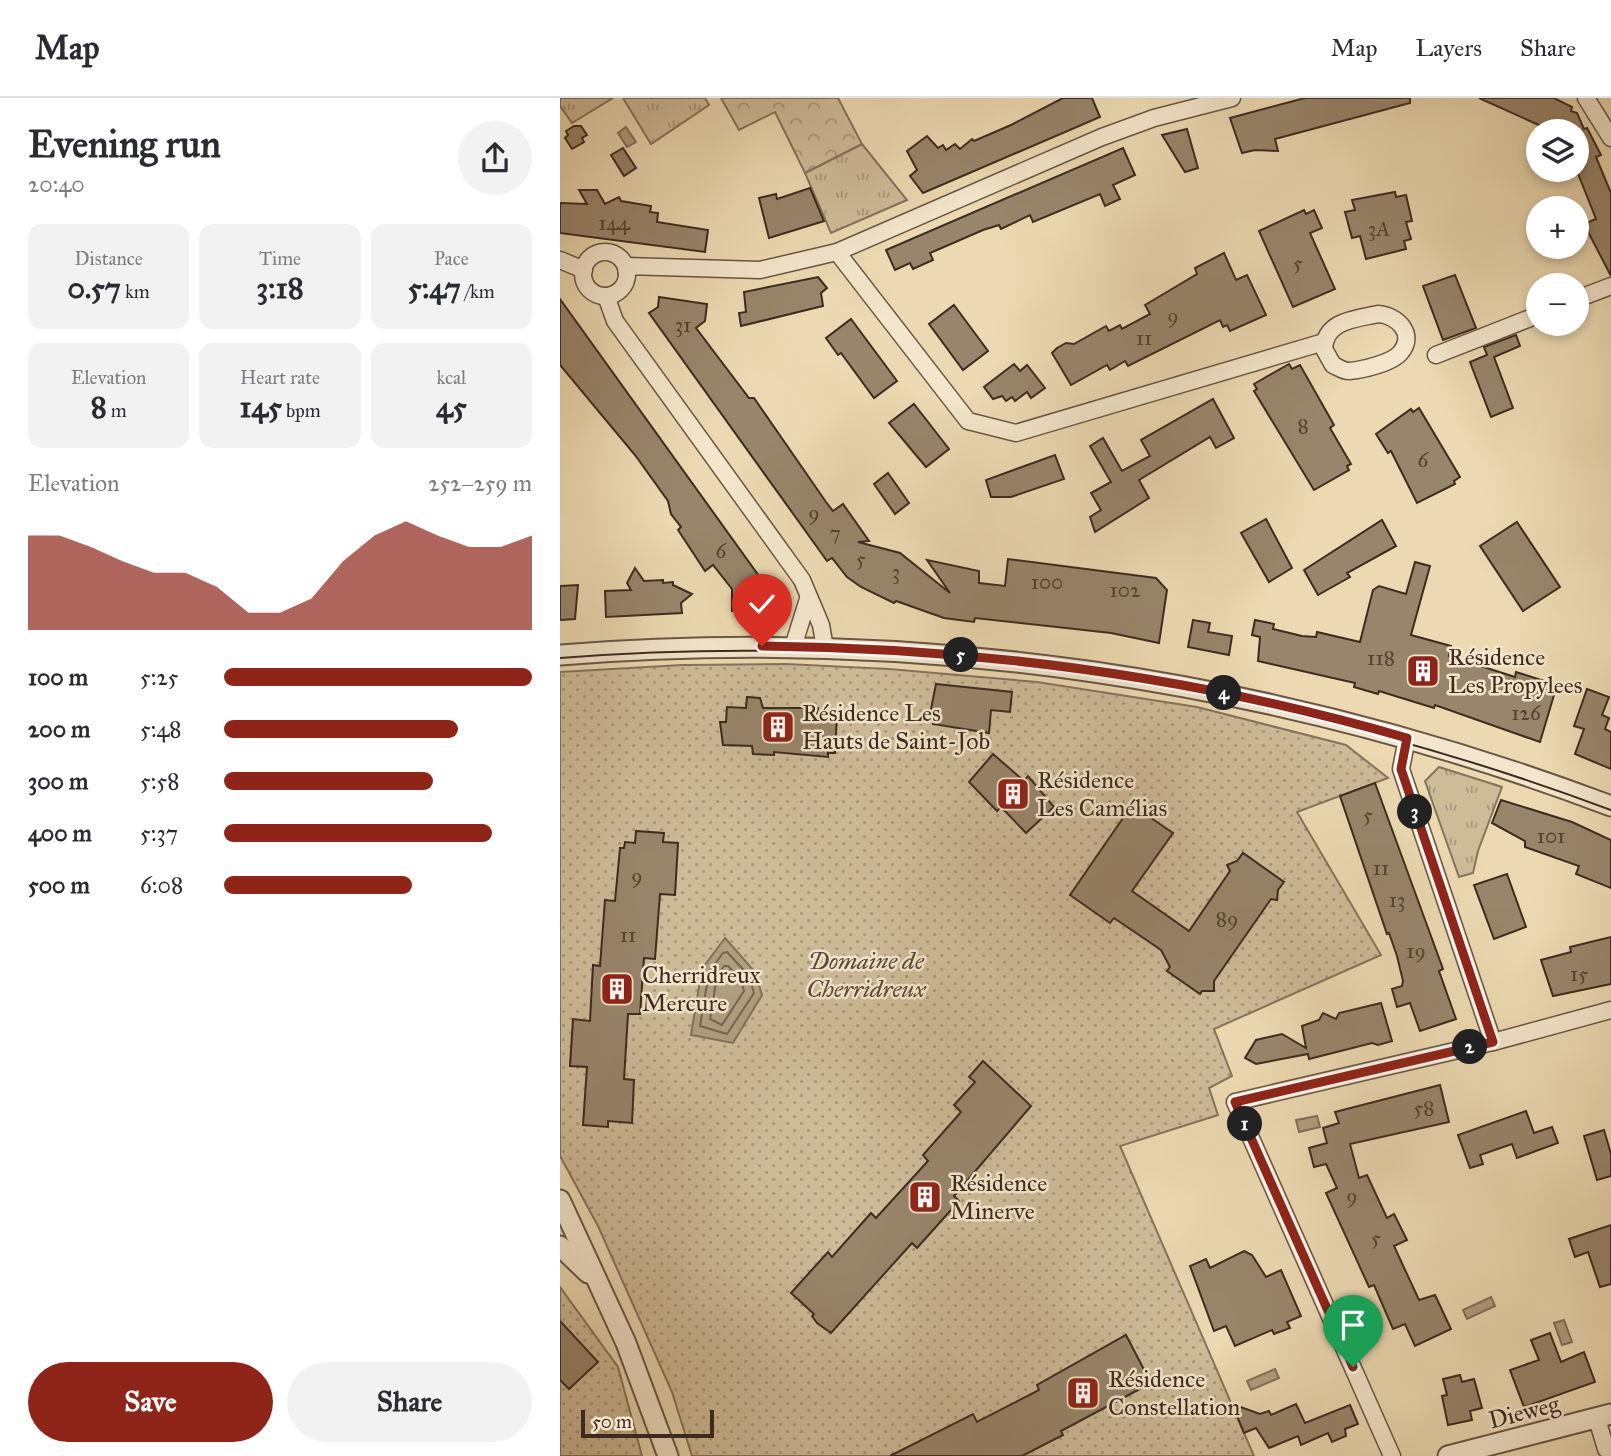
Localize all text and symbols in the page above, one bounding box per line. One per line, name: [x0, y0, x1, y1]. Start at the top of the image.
text: Map: [35, 28, 99, 68]
text: Map: [1331, 33, 1378, 63]
text: Layers: [1416, 33, 1482, 63]
text: Share: [1520, 33, 1576, 63]
map controls: [1526, 119, 1589, 336]
button: layers: [1526, 119, 1589, 182]
text: Evening run: [28, 121, 221, 167]
button: share: [458, 121, 532, 195]
text: 20:40: [28, 170, 85, 198]
button: +: [1526, 196, 1589, 259]
house number: 144: [598, 210, 631, 236]
house number: 3A: [1368, 216, 1390, 242]
text: Distance: [75, 247, 143, 270]
text: Time: [259, 247, 301, 270]
text: Pace: [434, 247, 469, 270]
house number: 5: [1293, 250, 1303, 276]
text: 0.57: [68, 270, 121, 306]
text: 3:18: [256, 270, 304, 306]
text: 5:47: [408, 270, 461, 306]
button: −: [1526, 273, 1589, 336]
text: km: [121, 280, 150, 303]
text: /km: [461, 280, 495, 303]
house number: 9: [1167, 303, 1179, 329]
house number: 31: [675, 312, 691, 338]
house number: 11: [1136, 325, 1152, 351]
text: Elevation: [71, 366, 146, 389]
text: Heart rate: [240, 366, 320, 389]
text: kcal: [436, 366, 466, 389]
text: 8: [91, 389, 107, 425]
text: 145: [239, 389, 282, 425]
text: 45: [436, 389, 467, 425]
text: m: [107, 399, 127, 422]
text: bpm: [282, 399, 321, 422]
house number: 8: [1297, 413, 1309, 439]
house number: 6: [1418, 447, 1430, 473]
text: Elevation: [28, 469, 119, 497]
text: 252–259 m: [428, 469, 532, 497]
house number: 9: [808, 500, 820, 526]
house number: 7: [829, 520, 841, 546]
house number: 6: [716, 538, 728, 564]
house number: 5: [856, 546, 866, 572]
house number: 3: [892, 559, 900, 585]
house number: 100: [1031, 569, 1063, 595]
pin: [732, 574, 792, 646]
house number: 102: [1110, 577, 1141, 603]
icon: check: [743, 585, 781, 623]
pin: 5: [944, 638, 978, 672]
place label: Résidence Les Propylees: [1448, 642, 1583, 700]
text: 5: [956, 643, 965, 666]
house number: 118: [1367, 645, 1395, 671]
building icon: Résidence Les Propylees: [1404, 652, 1442, 690]
text: 100 m: [28, 663, 88, 691]
text: 5:25: [140, 663, 178, 691]
pin: 4: [1206, 676, 1242, 710]
text: 4: [1218, 681, 1229, 704]
place label: Résidence Les Hauts de Saint-Job: [802, 698, 990, 756]
house number: 126: [1511, 700, 1542, 726]
building icon: Résidence Les Hauts de Saint-Job: [759, 708, 797, 746]
text: 200 m: [28, 715, 90, 743]
text: 5:48: [140, 715, 182, 743]
place label: Résidence Les Camélias: [1037, 765, 1167, 823]
text: 300 m: [28, 767, 88, 795]
text: 5:58: [140, 767, 179, 795]
building icon: Résidence Les Camélias: [994, 775, 1032, 813]
pin: 3: [1398, 794, 1432, 830]
text: 3: [1411, 800, 1418, 823]
house number: 5: [1363, 802, 1373, 828]
text: 400 m: [28, 819, 92, 847]
text: 5:37: [140, 819, 178, 847]
house number: 101: [1537, 823, 1565, 849]
house number: 11: [1373, 855, 1389, 881]
house number: 9: [631, 863, 643, 889]
text: 500 m: [28, 871, 90, 899]
text: 6:08: [140, 871, 183, 899]
house number: 13: [1389, 887, 1405, 913]
house number: 89: [1216, 906, 1238, 932]
house number: 11: [620, 922, 636, 948]
house number: 19: [1406, 938, 1426, 964]
park label: Domaine de Cherridreux: [806, 946, 927, 1004]
place label: Cherridreux Mercure: [642, 960, 761, 1018]
house number: 15: [1570, 961, 1588, 987]
building icon: Cherridreux Mercure: [598, 970, 636, 1008]
pin: 2: [1452, 1030, 1488, 1065]
text: 2: [1465, 1035, 1474, 1058]
house number: 58: [1414, 1095, 1434, 1121]
pin: 1: [1228, 1107, 1262, 1142]
text: 1: [1241, 1112, 1248, 1135]
place label: Résidence Minerve: [950, 1168, 1047, 1226]
building icon: Résidence Minerve: [906, 1178, 944, 1216]
house number: 9: [1346, 1183, 1358, 1209]
house number: 5: [1371, 1225, 1381, 1251]
pin: [1323, 1295, 1383, 1367]
icon: arrive: [1334, 1306, 1372, 1344]
button: Save: [28, 1362, 273, 1442]
button: Share: [287, 1362, 532, 1442]
place label: Résidence Constellation: [1108, 1364, 1240, 1422]
building icon: Résidence Constellation: [1064, 1374, 1102, 1412]
street label: Dieweg: [1485, 1389, 1563, 1435]
scale bar: [581, 1407, 714, 1439]
text: 50 m: [592, 1410, 632, 1433]

